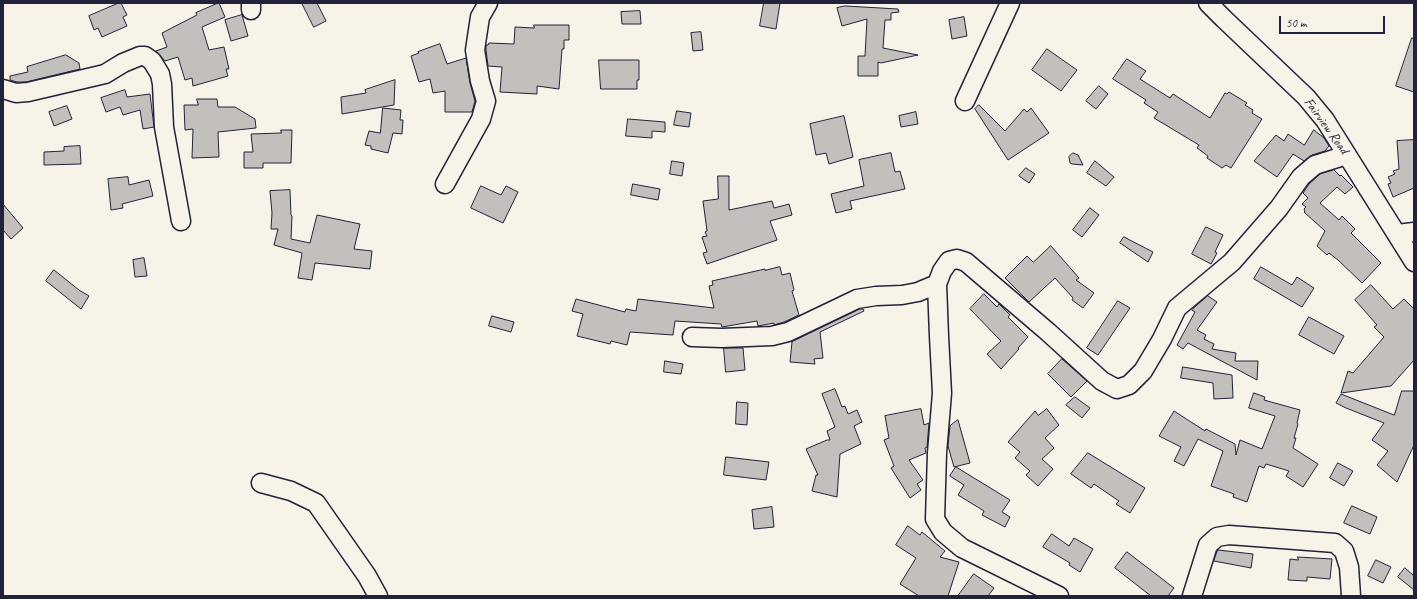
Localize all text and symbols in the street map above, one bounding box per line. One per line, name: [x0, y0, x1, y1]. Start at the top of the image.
scale bar: [1281, 8, 1387, 34]
text: 50 m: [1286, 15, 1306, 31]
street label: Fairview Road: [1300, 95, 1352, 157]

